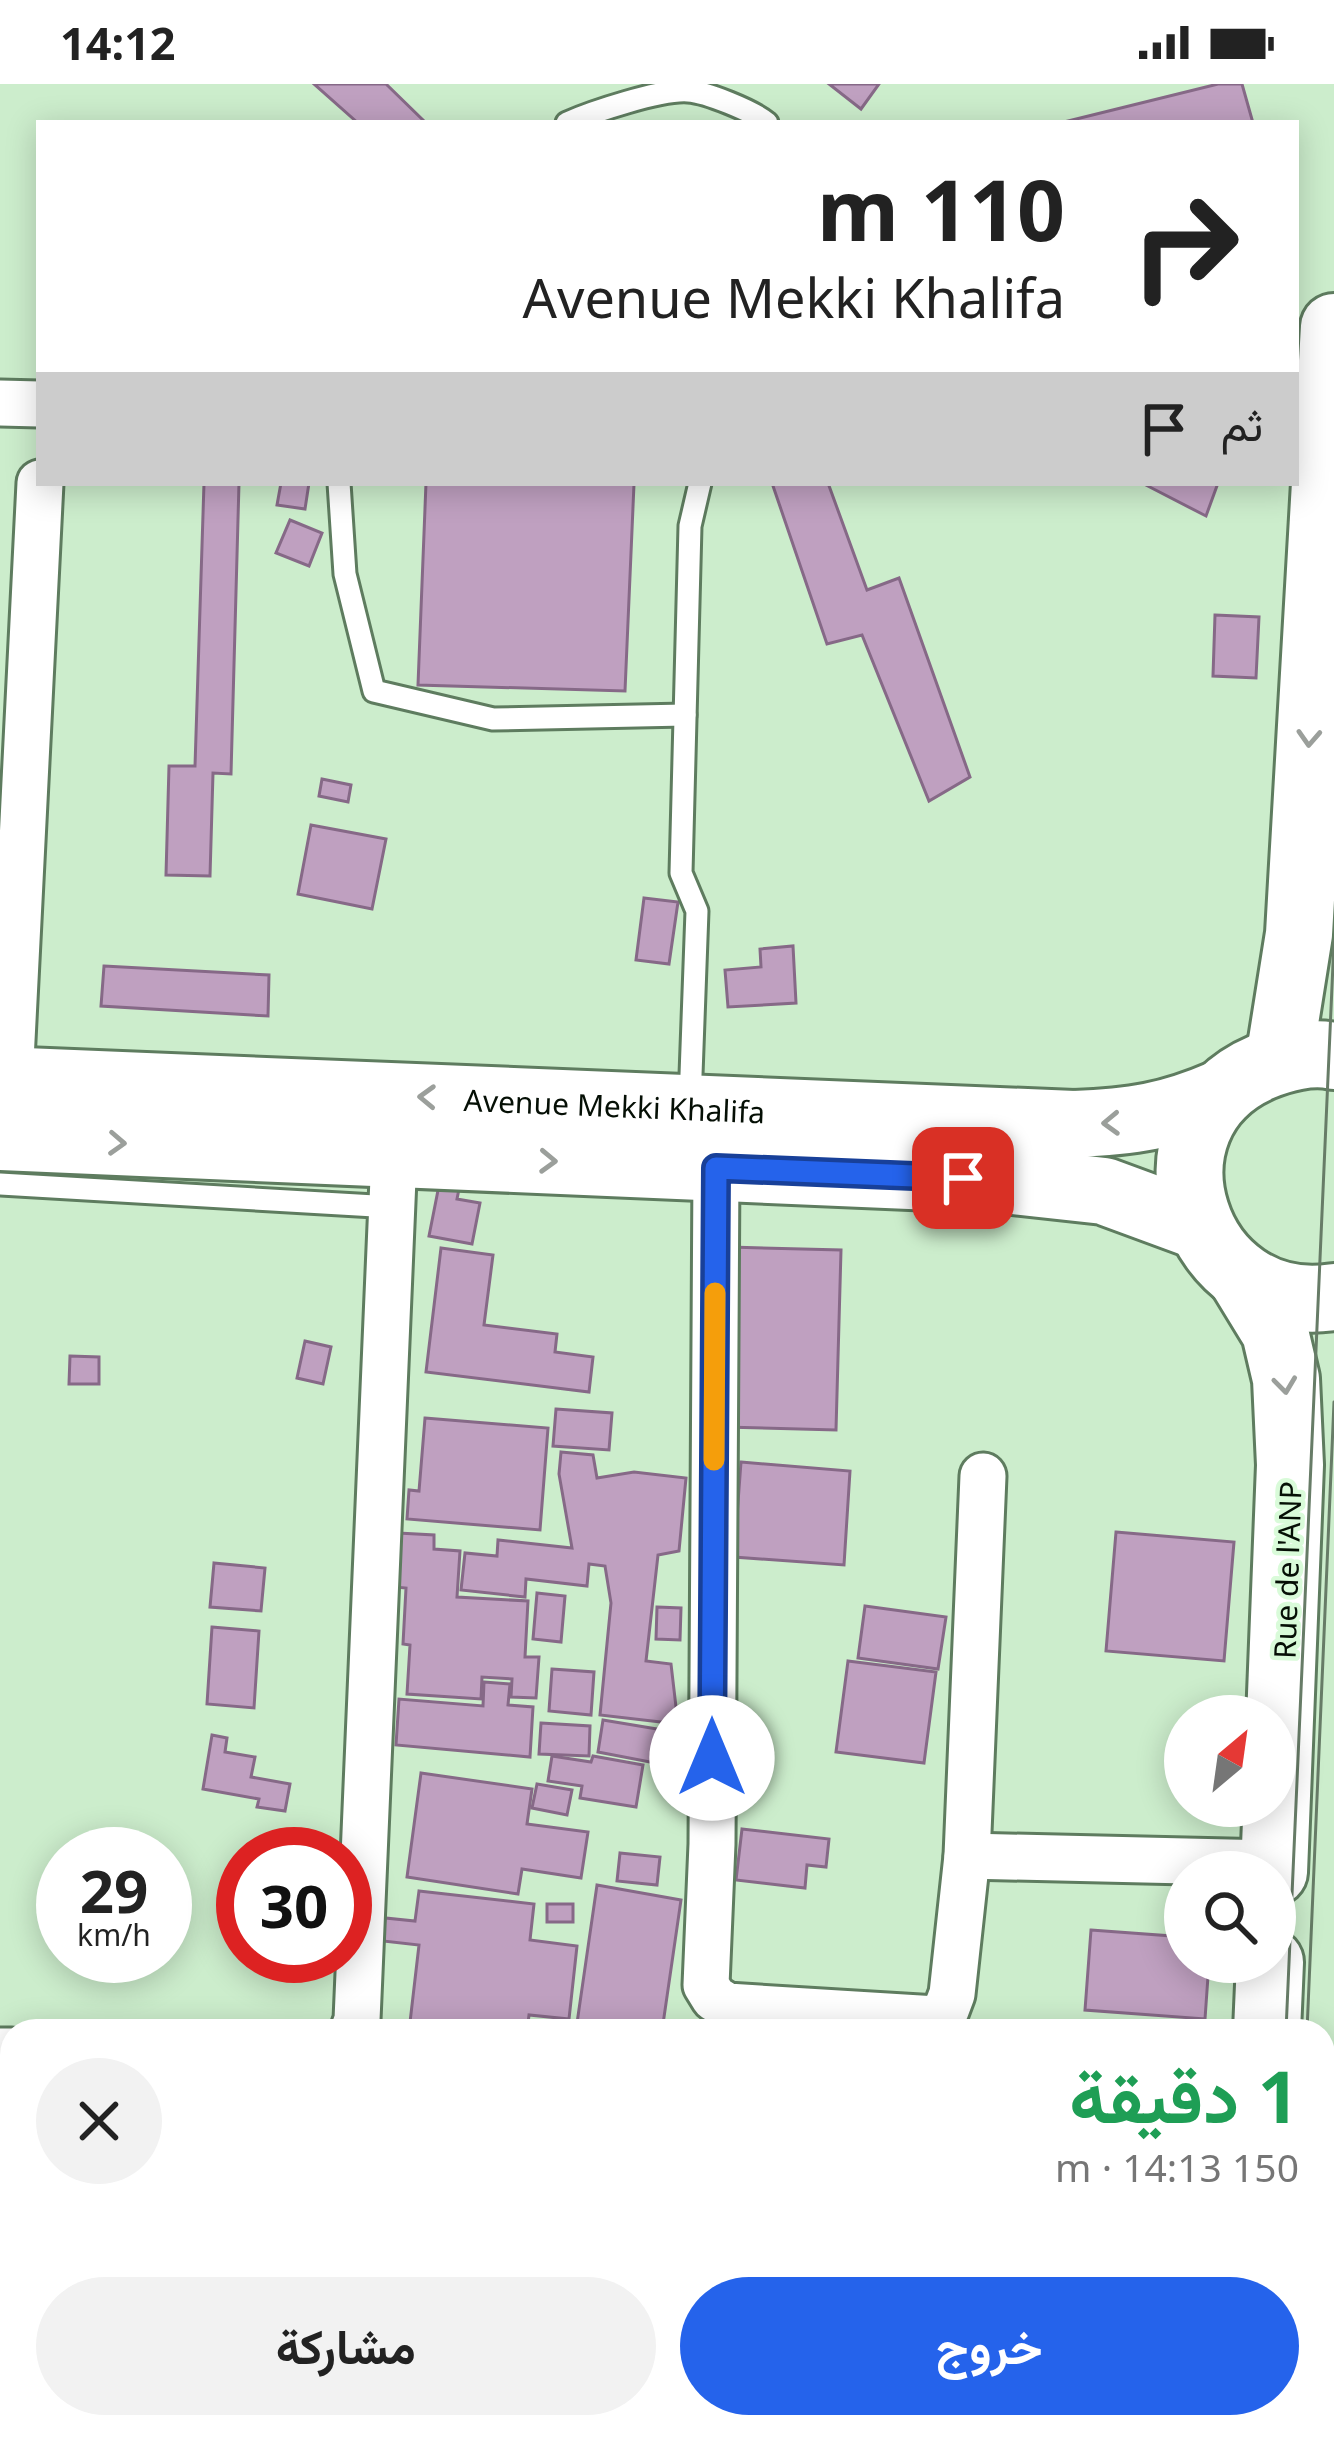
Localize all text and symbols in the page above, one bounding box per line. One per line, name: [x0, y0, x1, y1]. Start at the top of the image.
text: 14:12: [60, 12, 176, 73]
text: 110 m: [817, 151, 1065, 266]
icon: right: [1107, 168, 1263, 324]
text: Avenue Mekki Khalifa: [522, 260, 1065, 334]
text: ثم: [1221, 393, 1263, 454]
icon: arrive: [1131, 396, 1197, 462]
one-way arrow: [1297, 729, 1323, 748]
street label: Avenue Mekki Khalifa: [463, 1079, 766, 1132]
one-way arrow: [417, 1084, 436, 1110]
one-way arrow: [1101, 1109, 1120, 1135]
pin: [912, 1127, 1014, 1229]
one-way arrow: [108, 1130, 127, 1156]
icon: arrive: [930, 1145, 996, 1211]
one-way arrow: [539, 1148, 558, 1174]
one-way arrow: [1272, 1376, 1297, 1395]
street label: Rue de l'ANP: [1263, 1481, 1311, 1659]
position arrow: [649, 1695, 775, 1821]
north arrow: [1164, 1695, 1296, 1827]
map controls: [1164, 1695, 1296, 1983]
speed limit sign: 30: [216, 1827, 372, 1983]
text: 29: [80, 1849, 148, 1931]
button: search: [1164, 1851, 1296, 1983]
text: km/h: [77, 1914, 151, 1955]
text: 1 دقيقة: [1069, 2046, 1299, 2144]
button: close: [36, 2058, 162, 2184]
text: 150 m · 14:13: [1055, 2140, 1299, 2193]
button: مشاركة: [36, 2277, 656, 2415]
button: خروج: [680, 2277, 1299, 2415]

